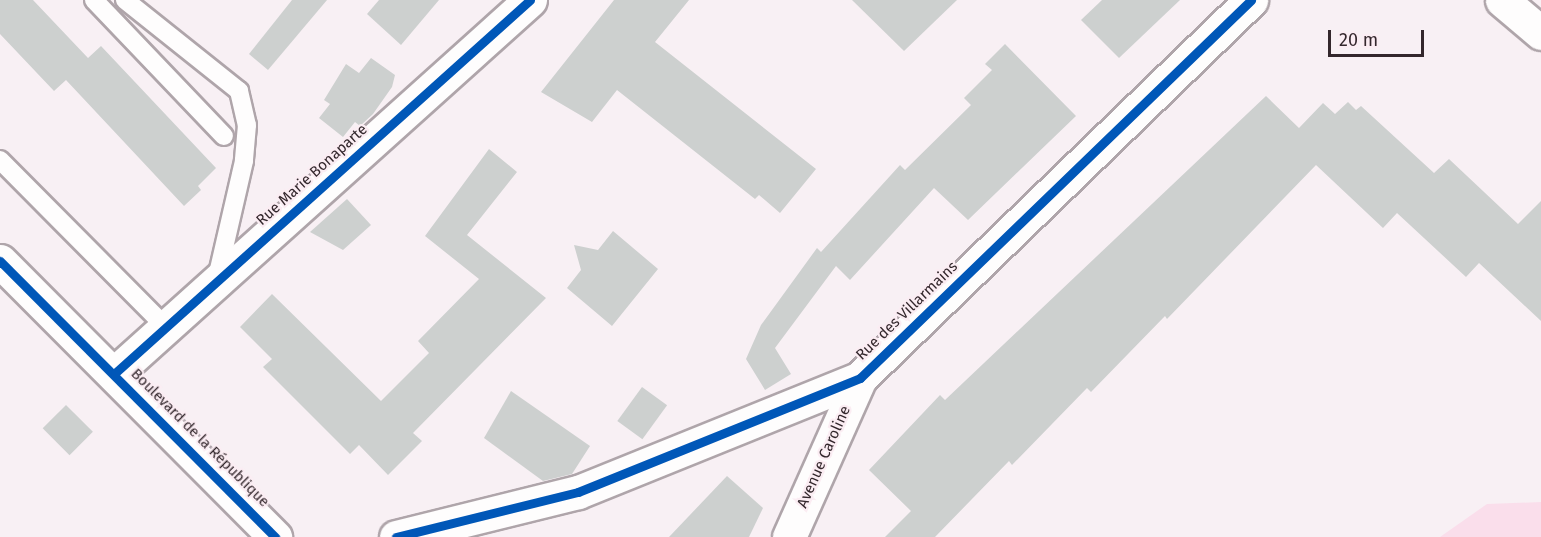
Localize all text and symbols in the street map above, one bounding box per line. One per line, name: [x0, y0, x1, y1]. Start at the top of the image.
scale bar: [1331, 18, 1427, 56]
text: 20 m: [1339, 29, 1378, 51]
street label: Rue Marie Bonaparte: [253, 121, 371, 229]
street label: Rue des Villarmains: [852, 258, 962, 364]
street label: Boulevard de la République: [127, 365, 273, 511]
street label: Avenue Caroline: [793, 403, 855, 511]

